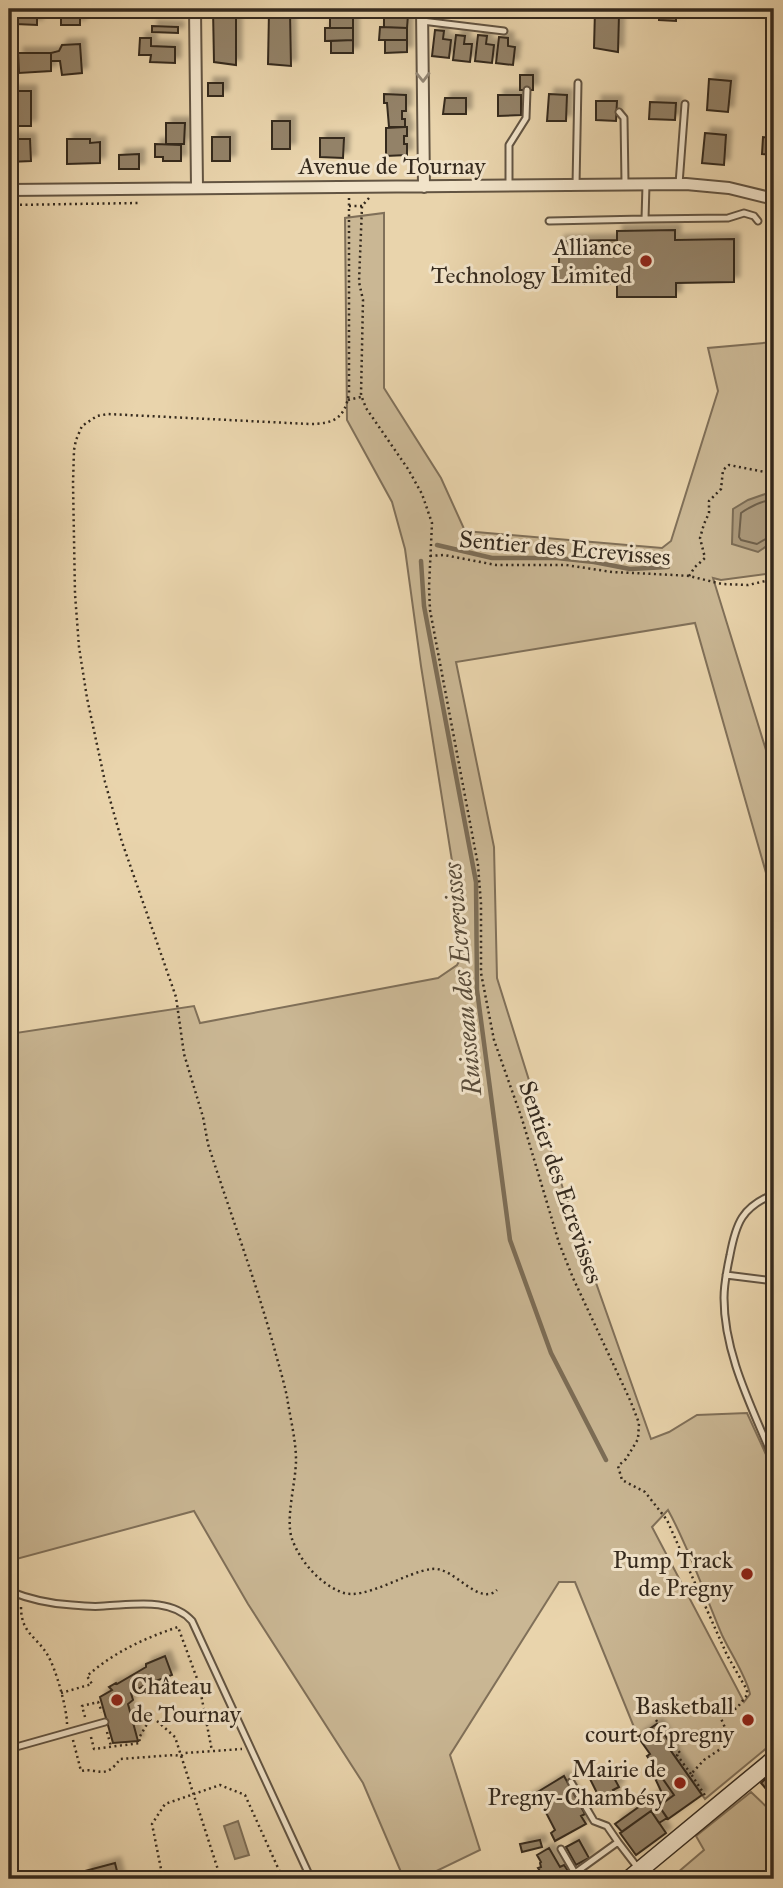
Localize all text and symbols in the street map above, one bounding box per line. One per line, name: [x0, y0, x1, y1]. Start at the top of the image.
one-way arrow: [415, 72, 431, 83]
street label: Avenue de Tournay: [297, 151, 486, 181]
place label: Alliance Technology Limited: [431, 232, 632, 290]
marker: Alliance Technology Limited: [638, 253, 654, 269]
street label: Sentier des Ecrevisses: [458, 524, 672, 572]
water label: Ruisseau des Ecrevisses: [436, 861, 488, 1098]
street label: Sentier des Ecrevisses: [512, 1077, 610, 1287]
place label: Pump Track de Pregny: [613, 1545, 734, 1603]
marker: Pump Track de Pregny: [739, 1566, 755, 1582]
place label: Château de Tournay: [131, 1671, 242, 1729]
place label: Basketball court of pregny: [585, 1691, 735, 1749]
marker: Château de Tournay: [109, 1692, 125, 1708]
marker: Basketball court of pregny: [740, 1712, 756, 1728]
place label: Mairie de Pregny-Chambésy: [487, 1754, 667, 1812]
marker: Mairie de Pregny-Chambésy: [672, 1775, 688, 1791]

